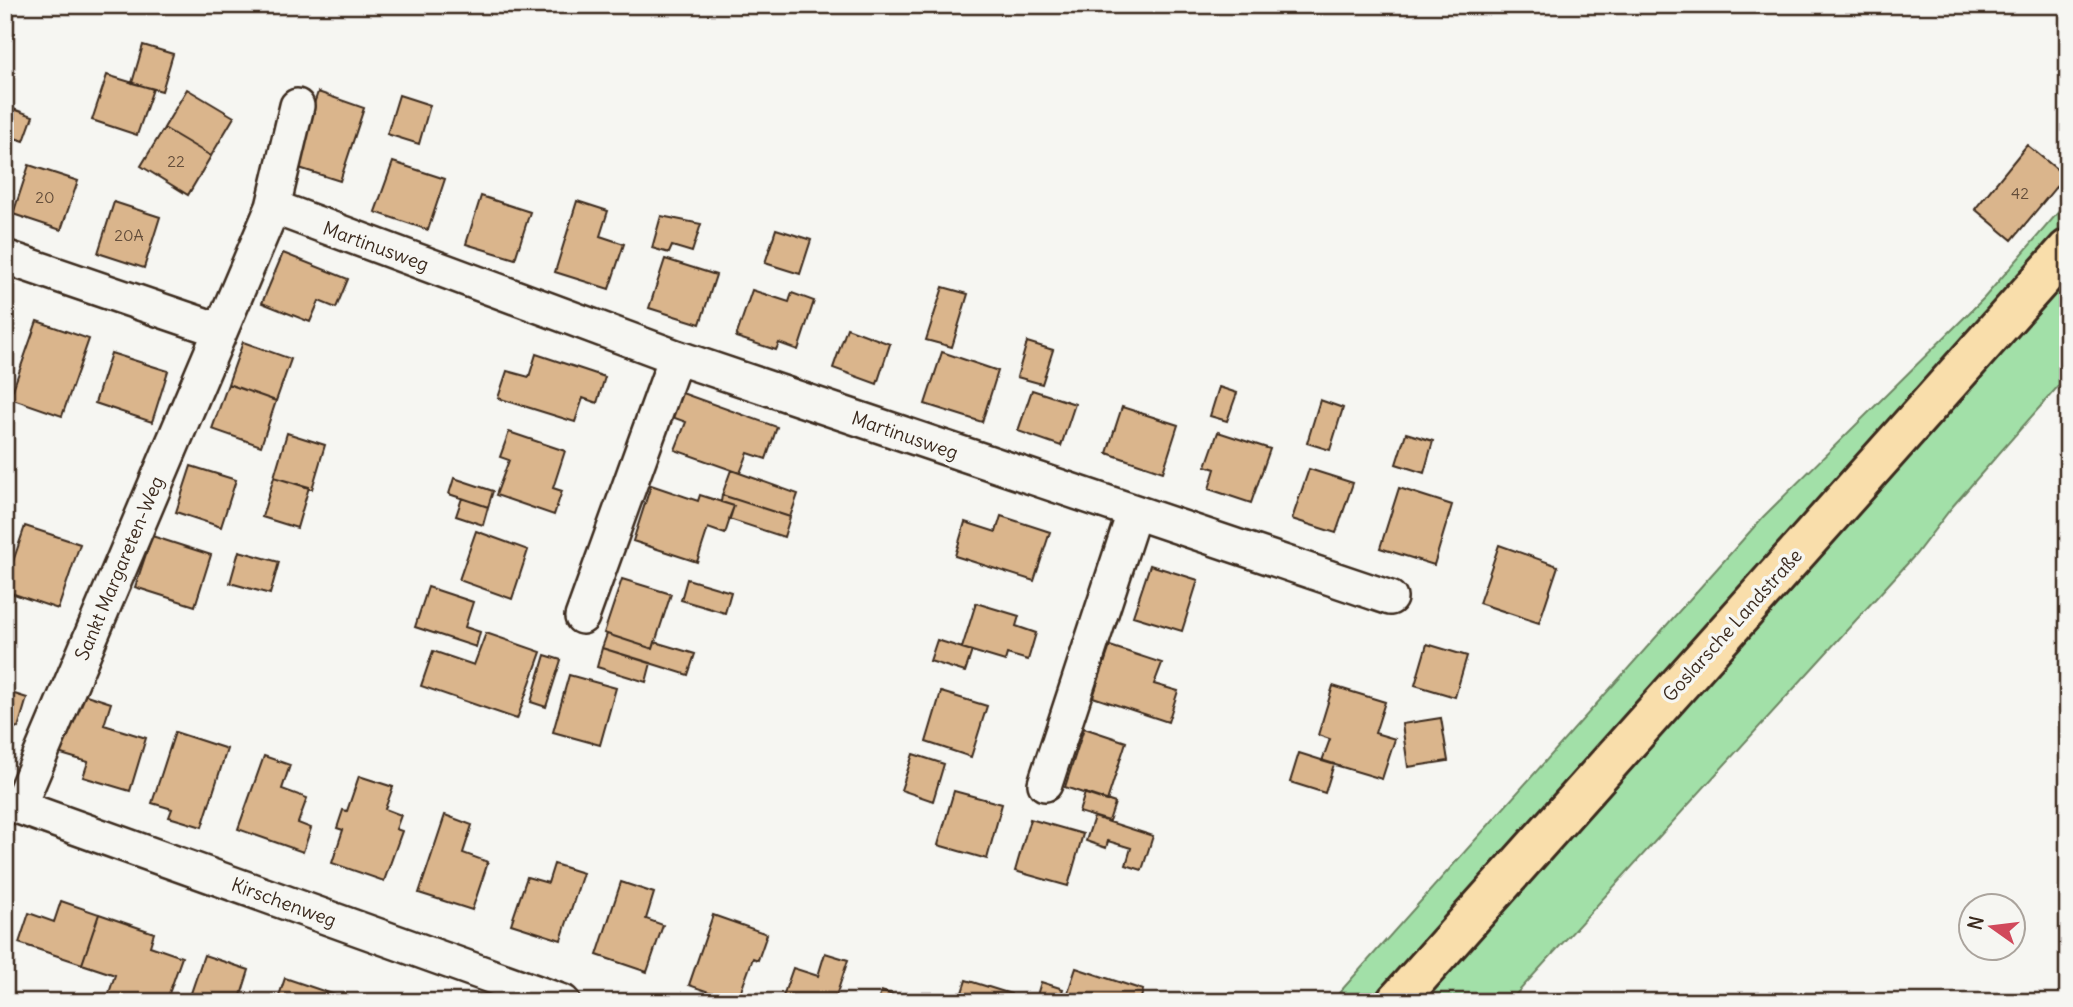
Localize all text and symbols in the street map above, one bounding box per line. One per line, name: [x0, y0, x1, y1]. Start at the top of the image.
house number: 22: [167, 151, 185, 171]
house number: 42: [2011, 183, 2029, 203]
house number: 20: [35, 187, 55, 207]
street label: Martinusweg: [320, 216, 432, 276]
house number: 20A: [114, 225, 144, 245]
street label: Martinusweg: [849, 406, 961, 464]
street label: Sankt Margareten-Weg: [69, 472, 169, 664]
street label: Goslarsche Landstraße: [1657, 544, 1807, 706]
street label: Kirschenweg: [228, 872, 340, 932]
north arrow: [1958, 892, 2028, 962]
text: N: [1962, 914, 1989, 932]

